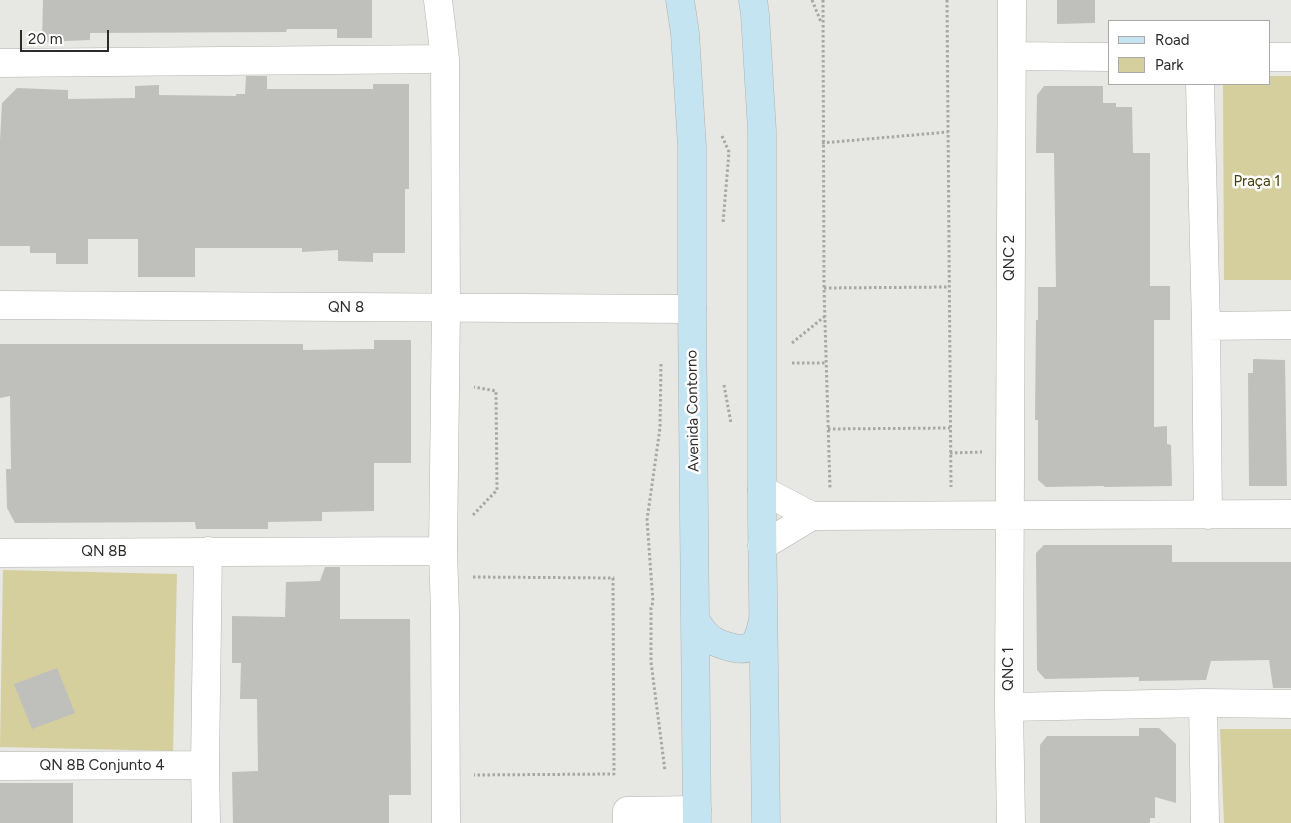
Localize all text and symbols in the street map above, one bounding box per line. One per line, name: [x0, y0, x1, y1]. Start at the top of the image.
scale bar: [22, 20, 111, 52]
legend: [1108, 20, 1271, 85]
text: 20 m: [28, 30, 62, 48]
text: Road: [1155, 31, 1190, 49]
text: Park: [1155, 56, 1184, 74]
park label: Praça 1: [1233, 173, 1281, 191]
street label: QNC 2: [1001, 235, 1019, 281]
street label: QN 8: [328, 299, 364, 317]
street label: Avenida Contorno: [683, 350, 703, 472]
street label: QN 8B: [81, 543, 127, 561]
street label: QNC 1: [1000, 647, 1018, 691]
street label: QN 8B Conjunto 4: [39, 757, 165, 775]

